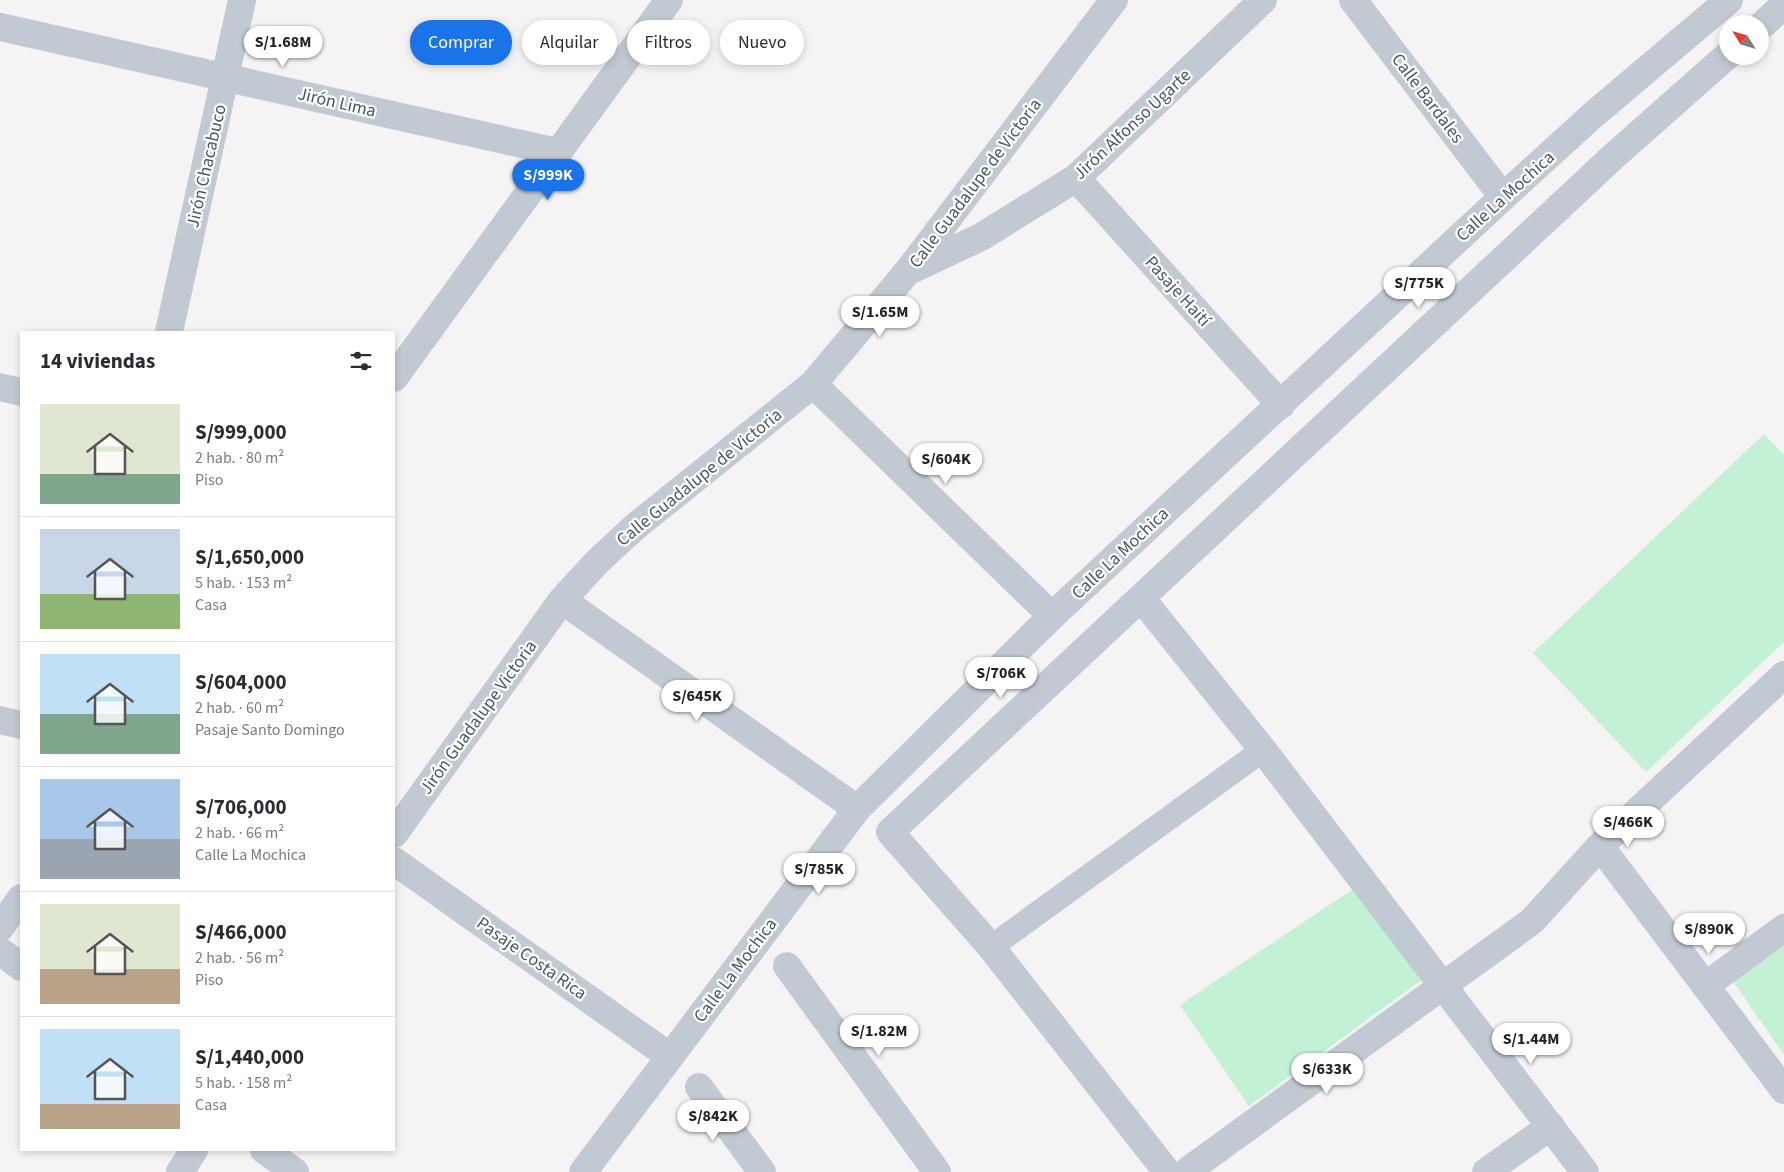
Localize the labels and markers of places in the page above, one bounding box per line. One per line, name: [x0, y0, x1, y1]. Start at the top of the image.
pin: S/1.68M: [237, 26, 329, 68]
pin: S/999K: [507, 158, 589, 201]
pin: S/775K: [1378, 266, 1460, 309]
pin: S/1.65M: [834, 296, 926, 338]
pin: S/604K: [905, 442, 987, 485]
pin: S/706K: [960, 656, 1042, 699]
pin: S/645K: [656, 680, 738, 722]
pin: S/466K: [1587, 806, 1669, 848]
pin: S/785K: [778, 852, 860, 895]
pin: S/890K: [1668, 912, 1750, 955]
pin: S/1.82M: [833, 1014, 925, 1057]
pin: S/1.44M: [1485, 1022, 1577, 1065]
pin: S/633K: [1286, 1052, 1368, 1095]
pin: S/842K: [672, 1100, 754, 1142]

